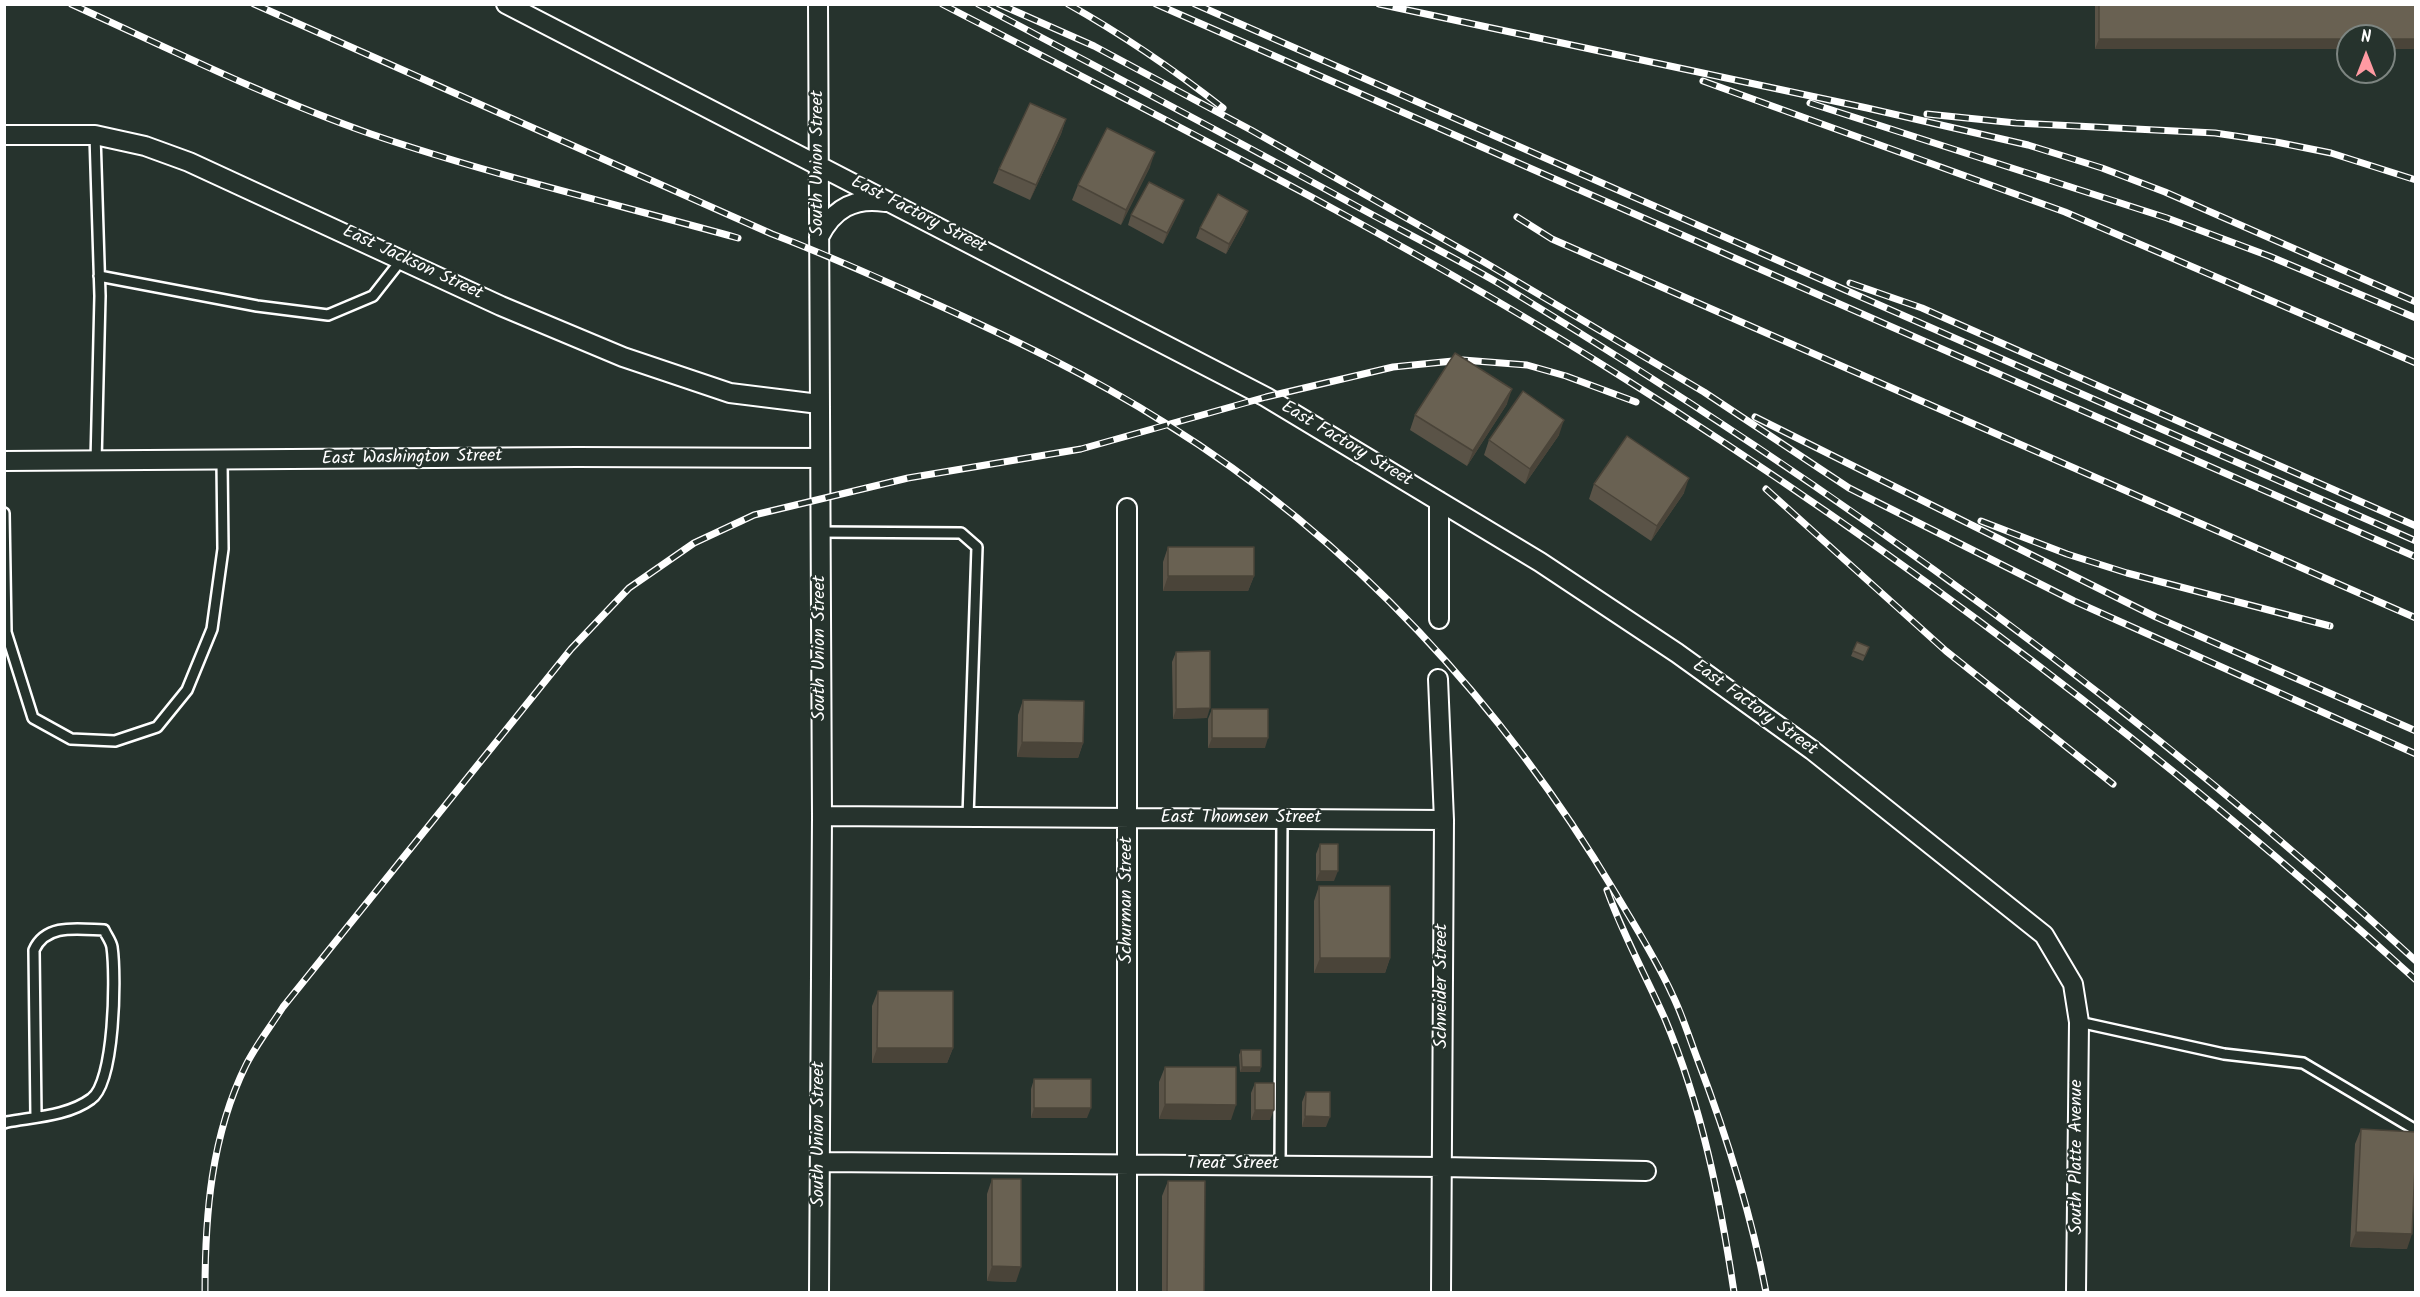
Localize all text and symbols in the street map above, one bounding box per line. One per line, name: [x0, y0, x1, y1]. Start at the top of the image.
north arrow: [2336, 24, 2396, 84]
text: N: [2361, 25, 2371, 50]
street label: South Union Street: [808, 90, 830, 236]
street label: East Factory Street: [847, 173, 989, 259]
street label: East Jackson Street: [338, 222, 486, 306]
street label: East Factory Street: [1277, 397, 1415, 493]
street label: East Washington Street: [321, 447, 503, 471]
street label: South Union Street: [810, 575, 832, 721]
street label: East Factory Street: [1687, 656, 1821, 762]
street label: East Thomsen Street: [1161, 808, 1321, 830]
street label: Schurman Street: [1117, 836, 1139, 964]
street label: Schneider Street: [1432, 923, 1454, 1049]
street label: South Union Street: [809, 1061, 831, 1207]
street label: South Platte Avenue: [2067, 1079, 2089, 1235]
street label: Treat Street: [1187, 1154, 1279, 1176]

